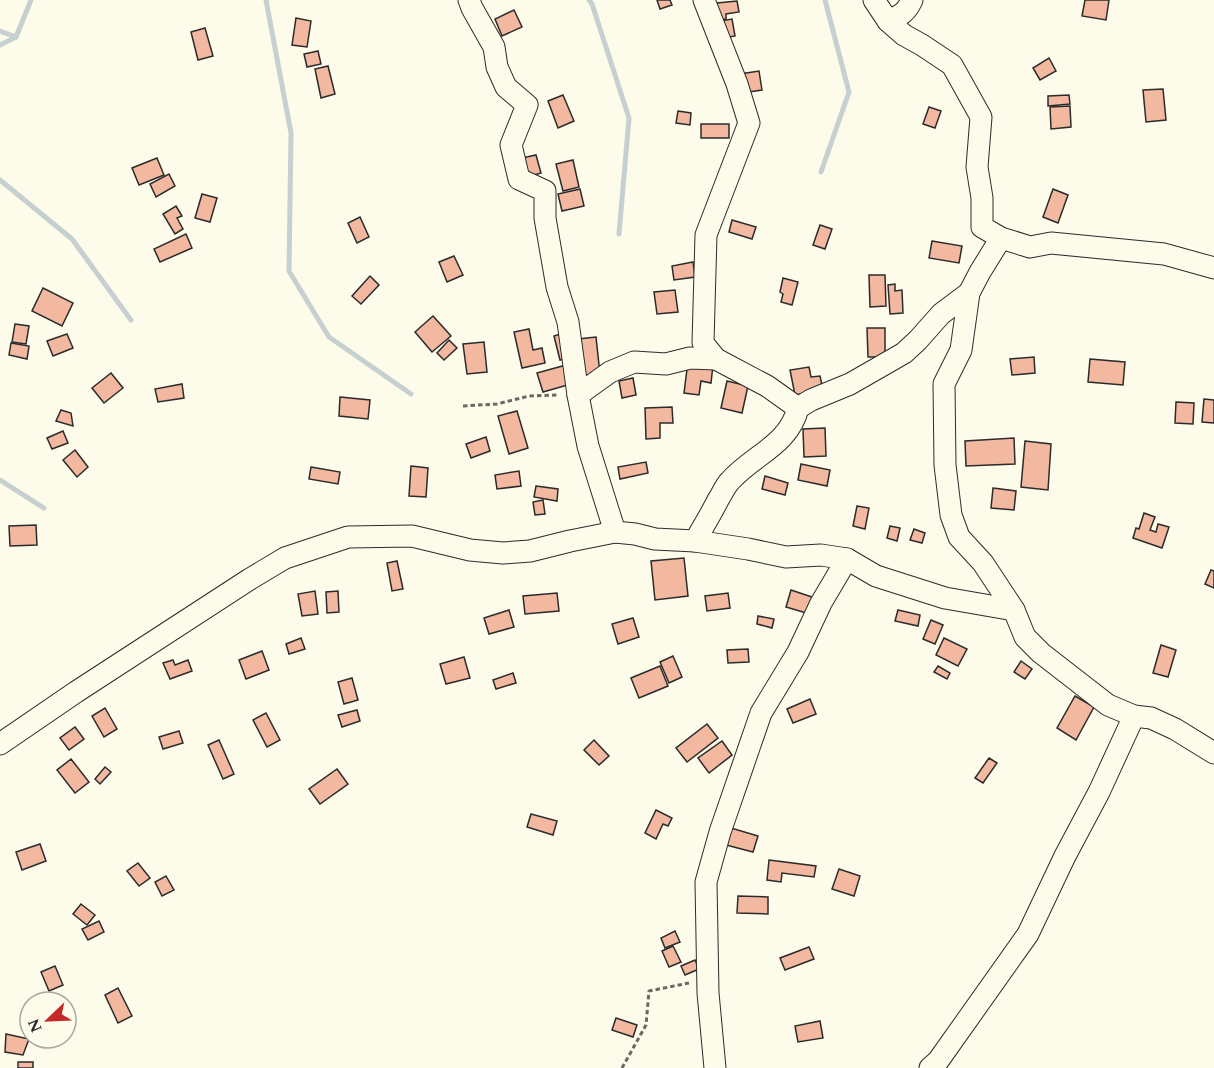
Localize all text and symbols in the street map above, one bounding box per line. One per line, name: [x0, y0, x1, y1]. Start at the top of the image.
north arrow: [18, 990, 78, 1050]
text: N: [22, 1015, 49, 1036]

